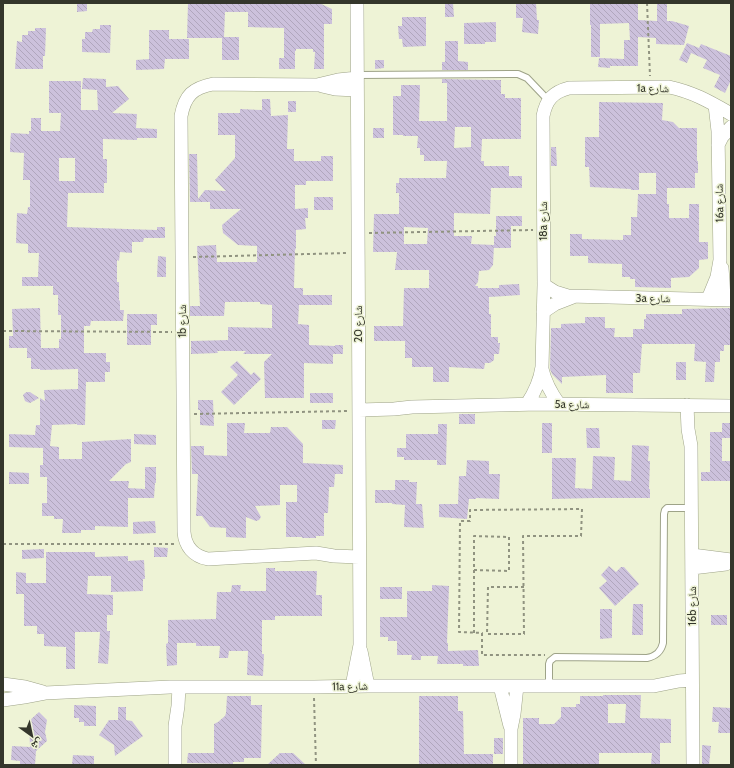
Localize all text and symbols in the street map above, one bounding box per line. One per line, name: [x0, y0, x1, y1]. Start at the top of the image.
street label: 1a شارع: [637, 81, 669, 95]
street label: 16a شارع: [712, 184, 726, 222]
street label: 18a شارع: [536, 202, 550, 240]
street label: 3a شارع: [636, 291, 670, 305]
street label: 1b شارع: [175, 304, 189, 338]
street label: شارع 20: [351, 306, 365, 342]
street label: 5a شارع: [555, 397, 589, 411]
street label: 16b شارع: [685, 586, 699, 626]
street label: 11a شارع: [332, 679, 368, 693]
north arrow: [12, 716, 52, 756]
text: ش: [28, 734, 46, 754]

